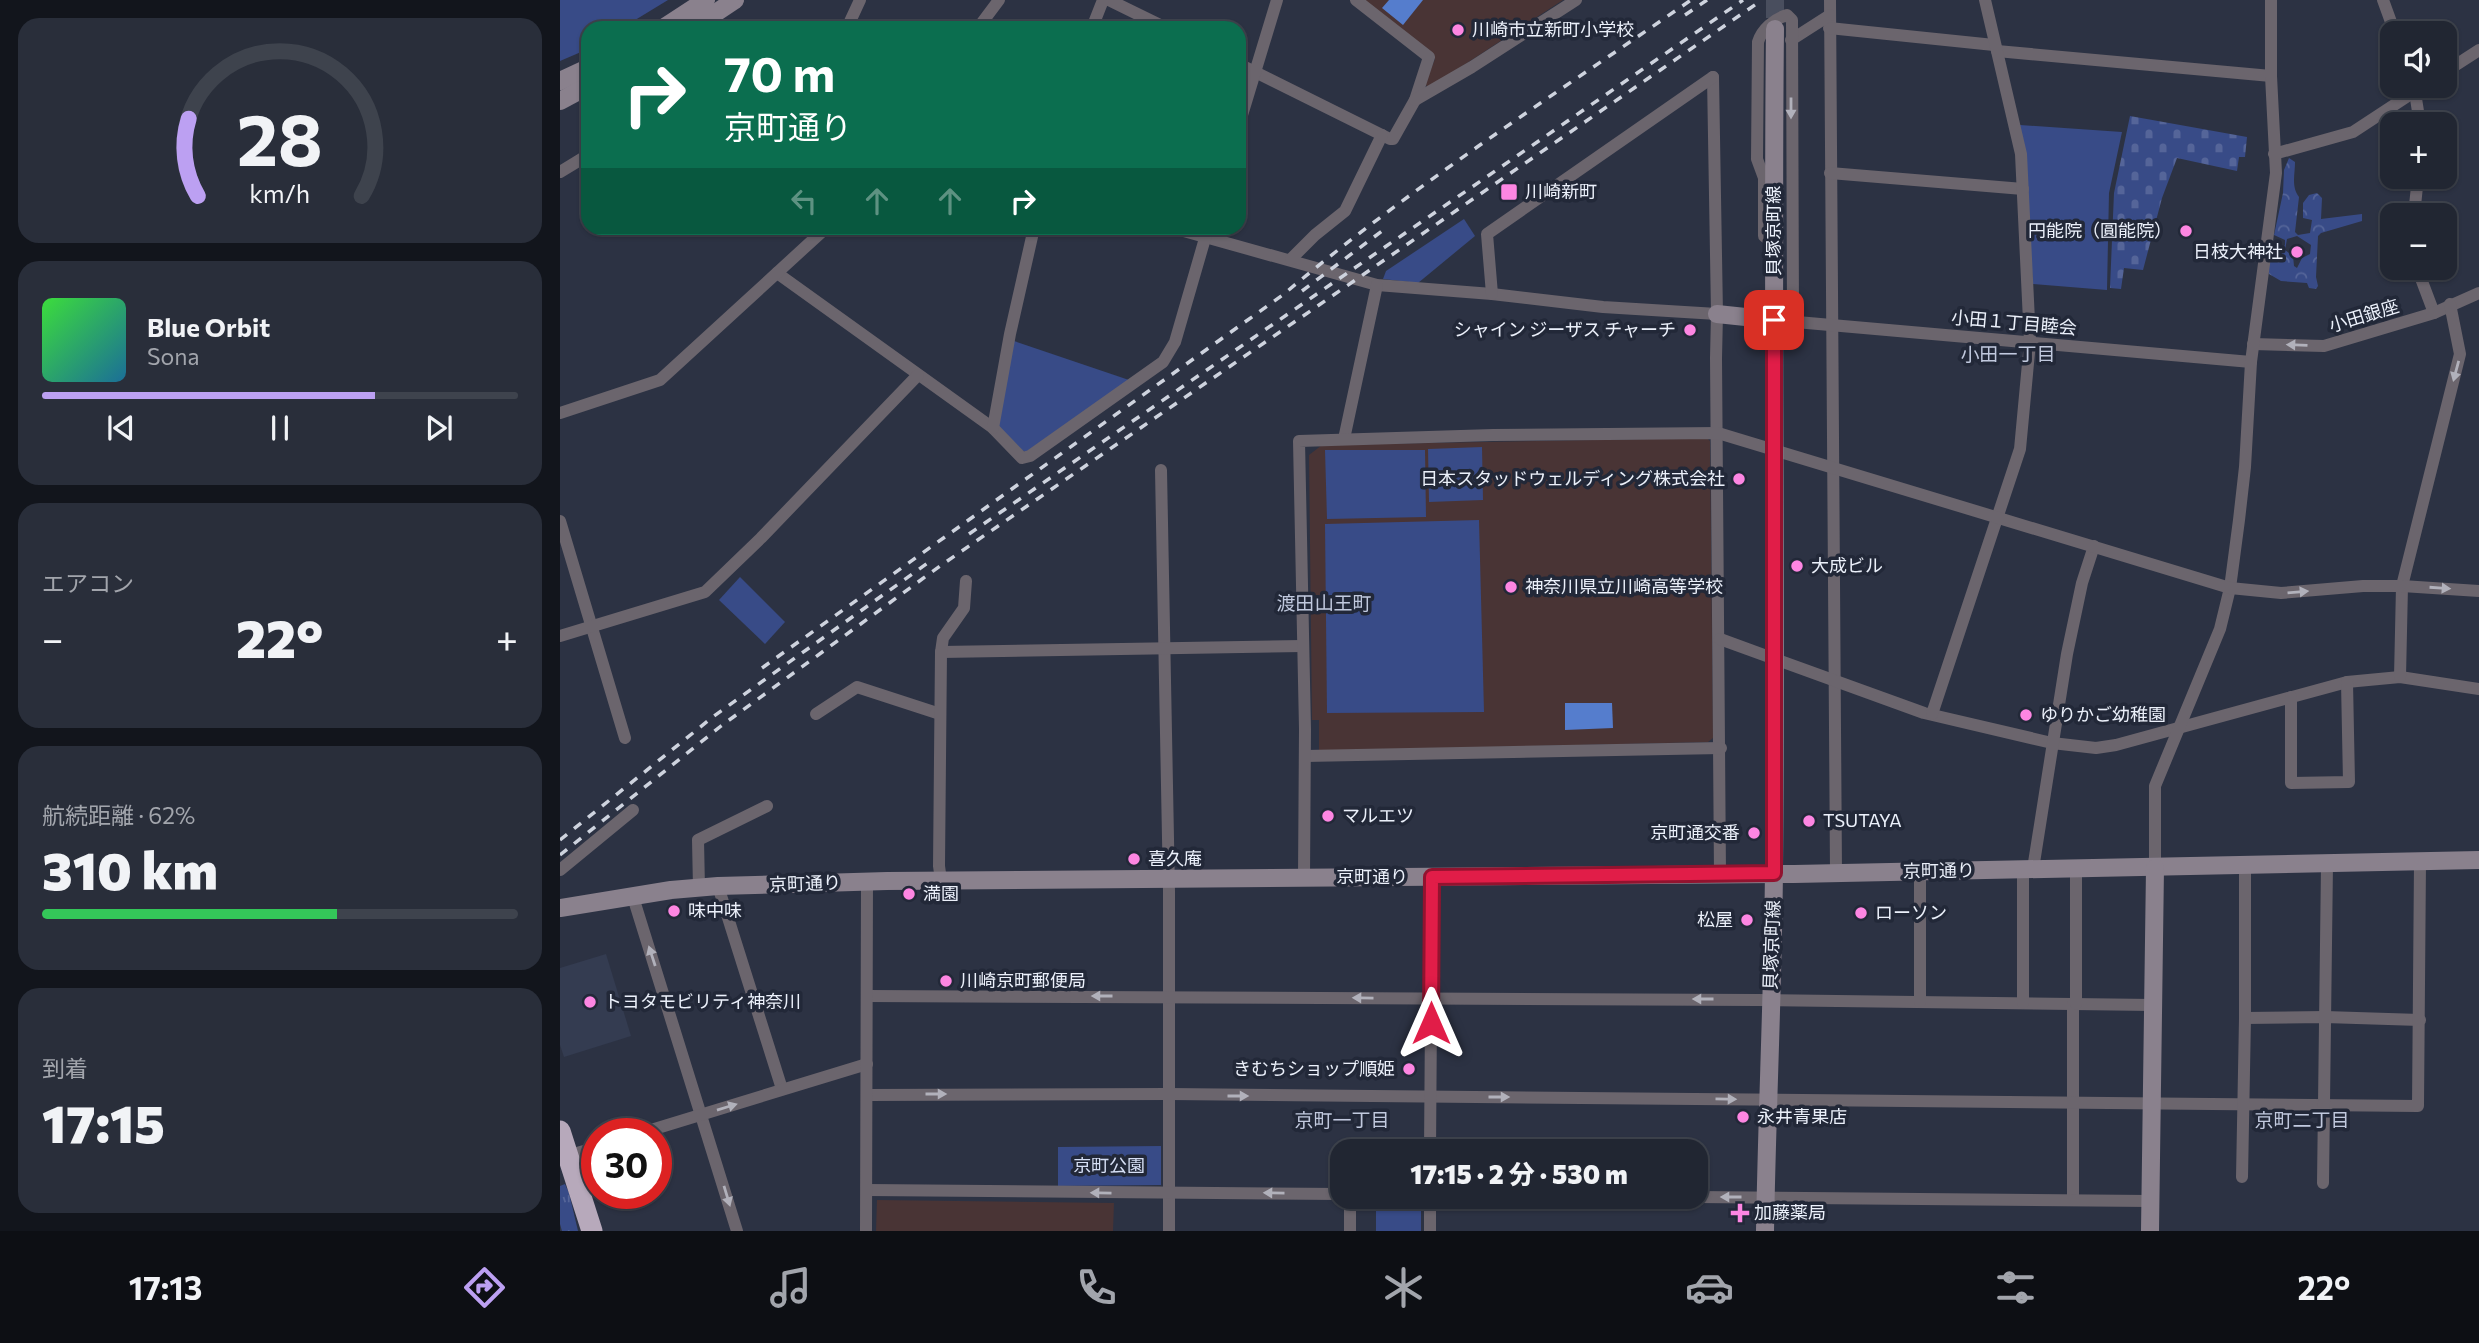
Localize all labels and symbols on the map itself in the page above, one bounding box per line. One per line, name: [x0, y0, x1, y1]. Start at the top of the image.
place label: 川崎市立新町小学校: [1472, 18, 1634, 40]
marker: 川崎市立新町小学校: [1450, 22, 1466, 38]
one-way arrow: [1785, 97, 1797, 119]
place label: 川崎新町: [1525, 180, 1597, 202]
marker: 川崎新町: [1499, 182, 1519, 202]
street label: 貝塚京町線: [1762, 186, 1784, 276]
place label: 円能院（圓能院）: [2028, 219, 2172, 241]
marker: 円能院（圓能院）: [2178, 223, 2194, 239]
place label: 日枝大神社: [2193, 240, 2283, 262]
marker: 日枝大神社: [2289, 244, 2305, 260]
pin: [1744, 290, 1804, 350]
street label: 小田銀座: [2326, 294, 2401, 336]
street label: 小田１丁目睦会: [1950, 306, 2078, 338]
place label: シャイン ジーザス チャーチ: [1454, 318, 1676, 340]
marker: シャイン ジーザス チャーチ: [1682, 322, 1698, 338]
one-way arrow: [2286, 339, 2308, 351]
district label: 小田一丁目: [1960, 342, 2056, 365]
one-way arrow: [2450, 360, 2461, 382]
place label: 日本スタッドウェルディング株式会社: [1420, 467, 1725, 489]
marker: 日本スタッドウェルディング株式会社: [1731, 471, 1747, 487]
place label: 大成ビル: [1811, 554, 1883, 576]
marker: 大成ビル: [1789, 558, 1805, 574]
place label: 神奈川県立川崎高等学校: [1525, 575, 1723, 597]
marker: 神奈川県立川崎高等学校: [1503, 579, 1519, 595]
one-way arrow: [2429, 583, 2451, 594]
one-way arrow: [2287, 586, 2309, 597]
district label: 渡田山王町: [1276, 591, 1372, 614]
place label: ゆりかご幼稚園: [2040, 703, 2166, 725]
marker: ゆりかご幼稚園: [2018, 707, 2034, 723]
place label: マルエツ: [1342, 804, 1414, 826]
marker: マルエツ: [1320, 808, 1336, 824]
place label: TSUTAYA: [1823, 809, 1902, 831]
marker: TSUTAYA: [1801, 813, 1817, 829]
place label: 京町通交番: [1650, 821, 1740, 843]
marker: 京町通交番: [1746, 825, 1762, 841]
place label: 喜久庵: [1148, 847, 1202, 869]
marker: 喜久庵: [1126, 851, 1142, 867]
street label: 京町通り: [1903, 858, 1975, 882]
street label: 京町通り: [1336, 865, 1408, 887]
street label: 京町通り: [769, 871, 841, 895]
place label: 満園: [923, 882, 959, 904]
marker: 満園: [901, 886, 917, 902]
place label: 味中味: [688, 899, 742, 921]
street label: 貝塚京町線: [1758, 900, 1784, 990]
place label: ローソン: [1875, 901, 1947, 923]
marker: 味中味: [666, 903, 682, 919]
marker: ローソン: [1853, 905, 1869, 921]
place label: 松屋: [1697, 908, 1733, 930]
marker: 松屋: [1739, 912, 1755, 928]
one-way arrow: [646, 945, 657, 966]
place label: 川崎京町郵便局: [960, 969, 1086, 991]
marker: 川崎京町郵便局: [938, 973, 954, 989]
position arrow: [1394, 986, 1468, 1060]
place label: トヨタモビリティ神奈川: [604, 990, 801, 1012]
one-way arrow: [1091, 990, 1113, 1002]
one-way arrow: [1352, 992, 1374, 1004]
one-way arrow: [1691, 993, 1713, 1005]
marker: トヨタモビリティ神奈川: [582, 994, 598, 1010]
place label: きむちショップ順姫: [1233, 1057, 1395, 1079]
marker: きむちショップ順姫: [1401, 1061, 1417, 1077]
one-way arrow: [925, 1088, 947, 1100]
one-way arrow: [1227, 1090, 1249, 1101]
one-way arrow: [1488, 1091, 1510, 1103]
one-way arrow: [1715, 1093, 1737, 1105]
one-way arrow: [717, 1101, 738, 1111]
place label: 永井青果店: [1757, 1105, 1847, 1127]
district label: 京町一丁目: [1294, 1108, 1390, 1131]
district label: 京町二丁目: [2254, 1108, 2350, 1131]
marker: 永井青果店: [1735, 1109, 1751, 1125]
speed limit sign: 30: [581, 1118, 672, 1209]
park label: 京町公園: [1073, 1154, 1145, 1176]
one-way arrow: [723, 1186, 733, 1207]
one-way arrow: [1089, 1187, 1111, 1199]
one-way arrow: [1263, 1187, 1285, 1199]
one-way arrow: [1720, 1191, 1742, 1203]
place label: 加藤薬局: [1754, 1201, 1826, 1223]
marker: 加藤薬局: [1732, 1205, 1748, 1221]

